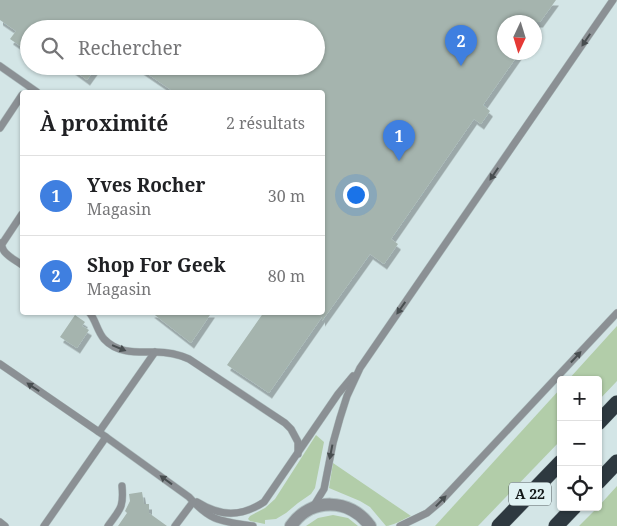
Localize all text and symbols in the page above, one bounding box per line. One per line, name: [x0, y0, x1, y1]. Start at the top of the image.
north arrow: [497, 15, 542, 60]
search box: [20, 20, 325, 75]
pin: 2: [445, 25, 477, 66]
one-way arrow: [581, 33, 591, 47]
icon: search: [38, 34, 66, 62]
text: Rechercher: [78, 35, 182, 61]
text: À proximité: [40, 109, 168, 137]
text: 2 résultats: [226, 112, 305, 134]
pin: 1: [383, 120, 415, 161]
one-way arrow: [489, 167, 499, 181]
text: Yves Rocher: [87, 172, 205, 198]
your location: [343, 182, 369, 208]
text: 1: [51, 185, 61, 207]
text: 30 m: [268, 185, 305, 207]
text: Magasin: [87, 198, 151, 220]
text: Shop For Geek: [87, 252, 226, 278]
text: 2: [51, 265, 61, 287]
text: 80 m: [268, 265, 305, 287]
text: Magasin: [87, 278, 151, 300]
one-way arrow: [396, 301, 406, 315]
one-way arrow: [112, 344, 127, 352]
one-way arrow: [570, 351, 582, 363]
map controls: [557, 376, 602, 511]
button: +: [557, 376, 602, 421]
one-way arrow: [26, 382, 40, 391]
button: −: [557, 421, 602, 466]
one-way arrow: [327, 445, 335, 460]
button: locate: [557, 466, 602, 511]
one-way arrow: [159, 475, 173, 485]
road number: A 22: [509, 482, 551, 506]
one-way arrow: [435, 495, 447, 507]

